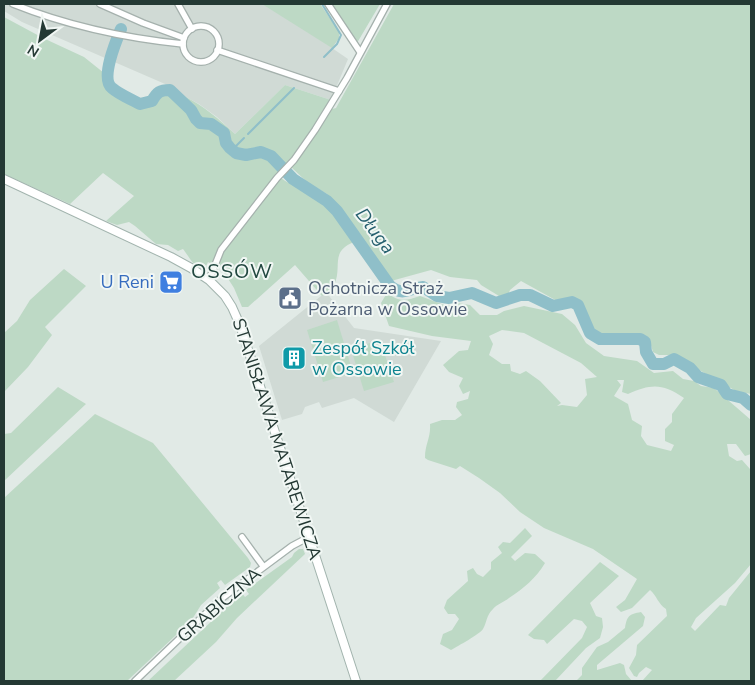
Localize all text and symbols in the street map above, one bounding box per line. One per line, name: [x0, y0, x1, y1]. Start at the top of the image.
north arrow: [15, 15, 65, 65]
text: N: [24, 40, 43, 61]
water label: Długa: [349, 203, 401, 259]
district label: OSSÓW: [191, 258, 273, 285]
supermarket icon: U Reni: [158, 269, 184, 295]
place label: U Reni: [100, 270, 154, 294]
place label: Ochotnicza Straż Pożarna w Ossowie: [308, 276, 467, 321]
public building icon: Ochotnicza Straż Pożarna w Ossowie: [277, 285, 303, 311]
street label: STANISŁAWA MATAREWICZA: [227, 315, 327, 563]
place label: Zespół Szkół w Ossowie: [312, 336, 415, 381]
building icon: Zespół Szkół w Ossowie: [281, 345, 307, 371]
street label: GRABICZNA: [172, 562, 266, 648]

